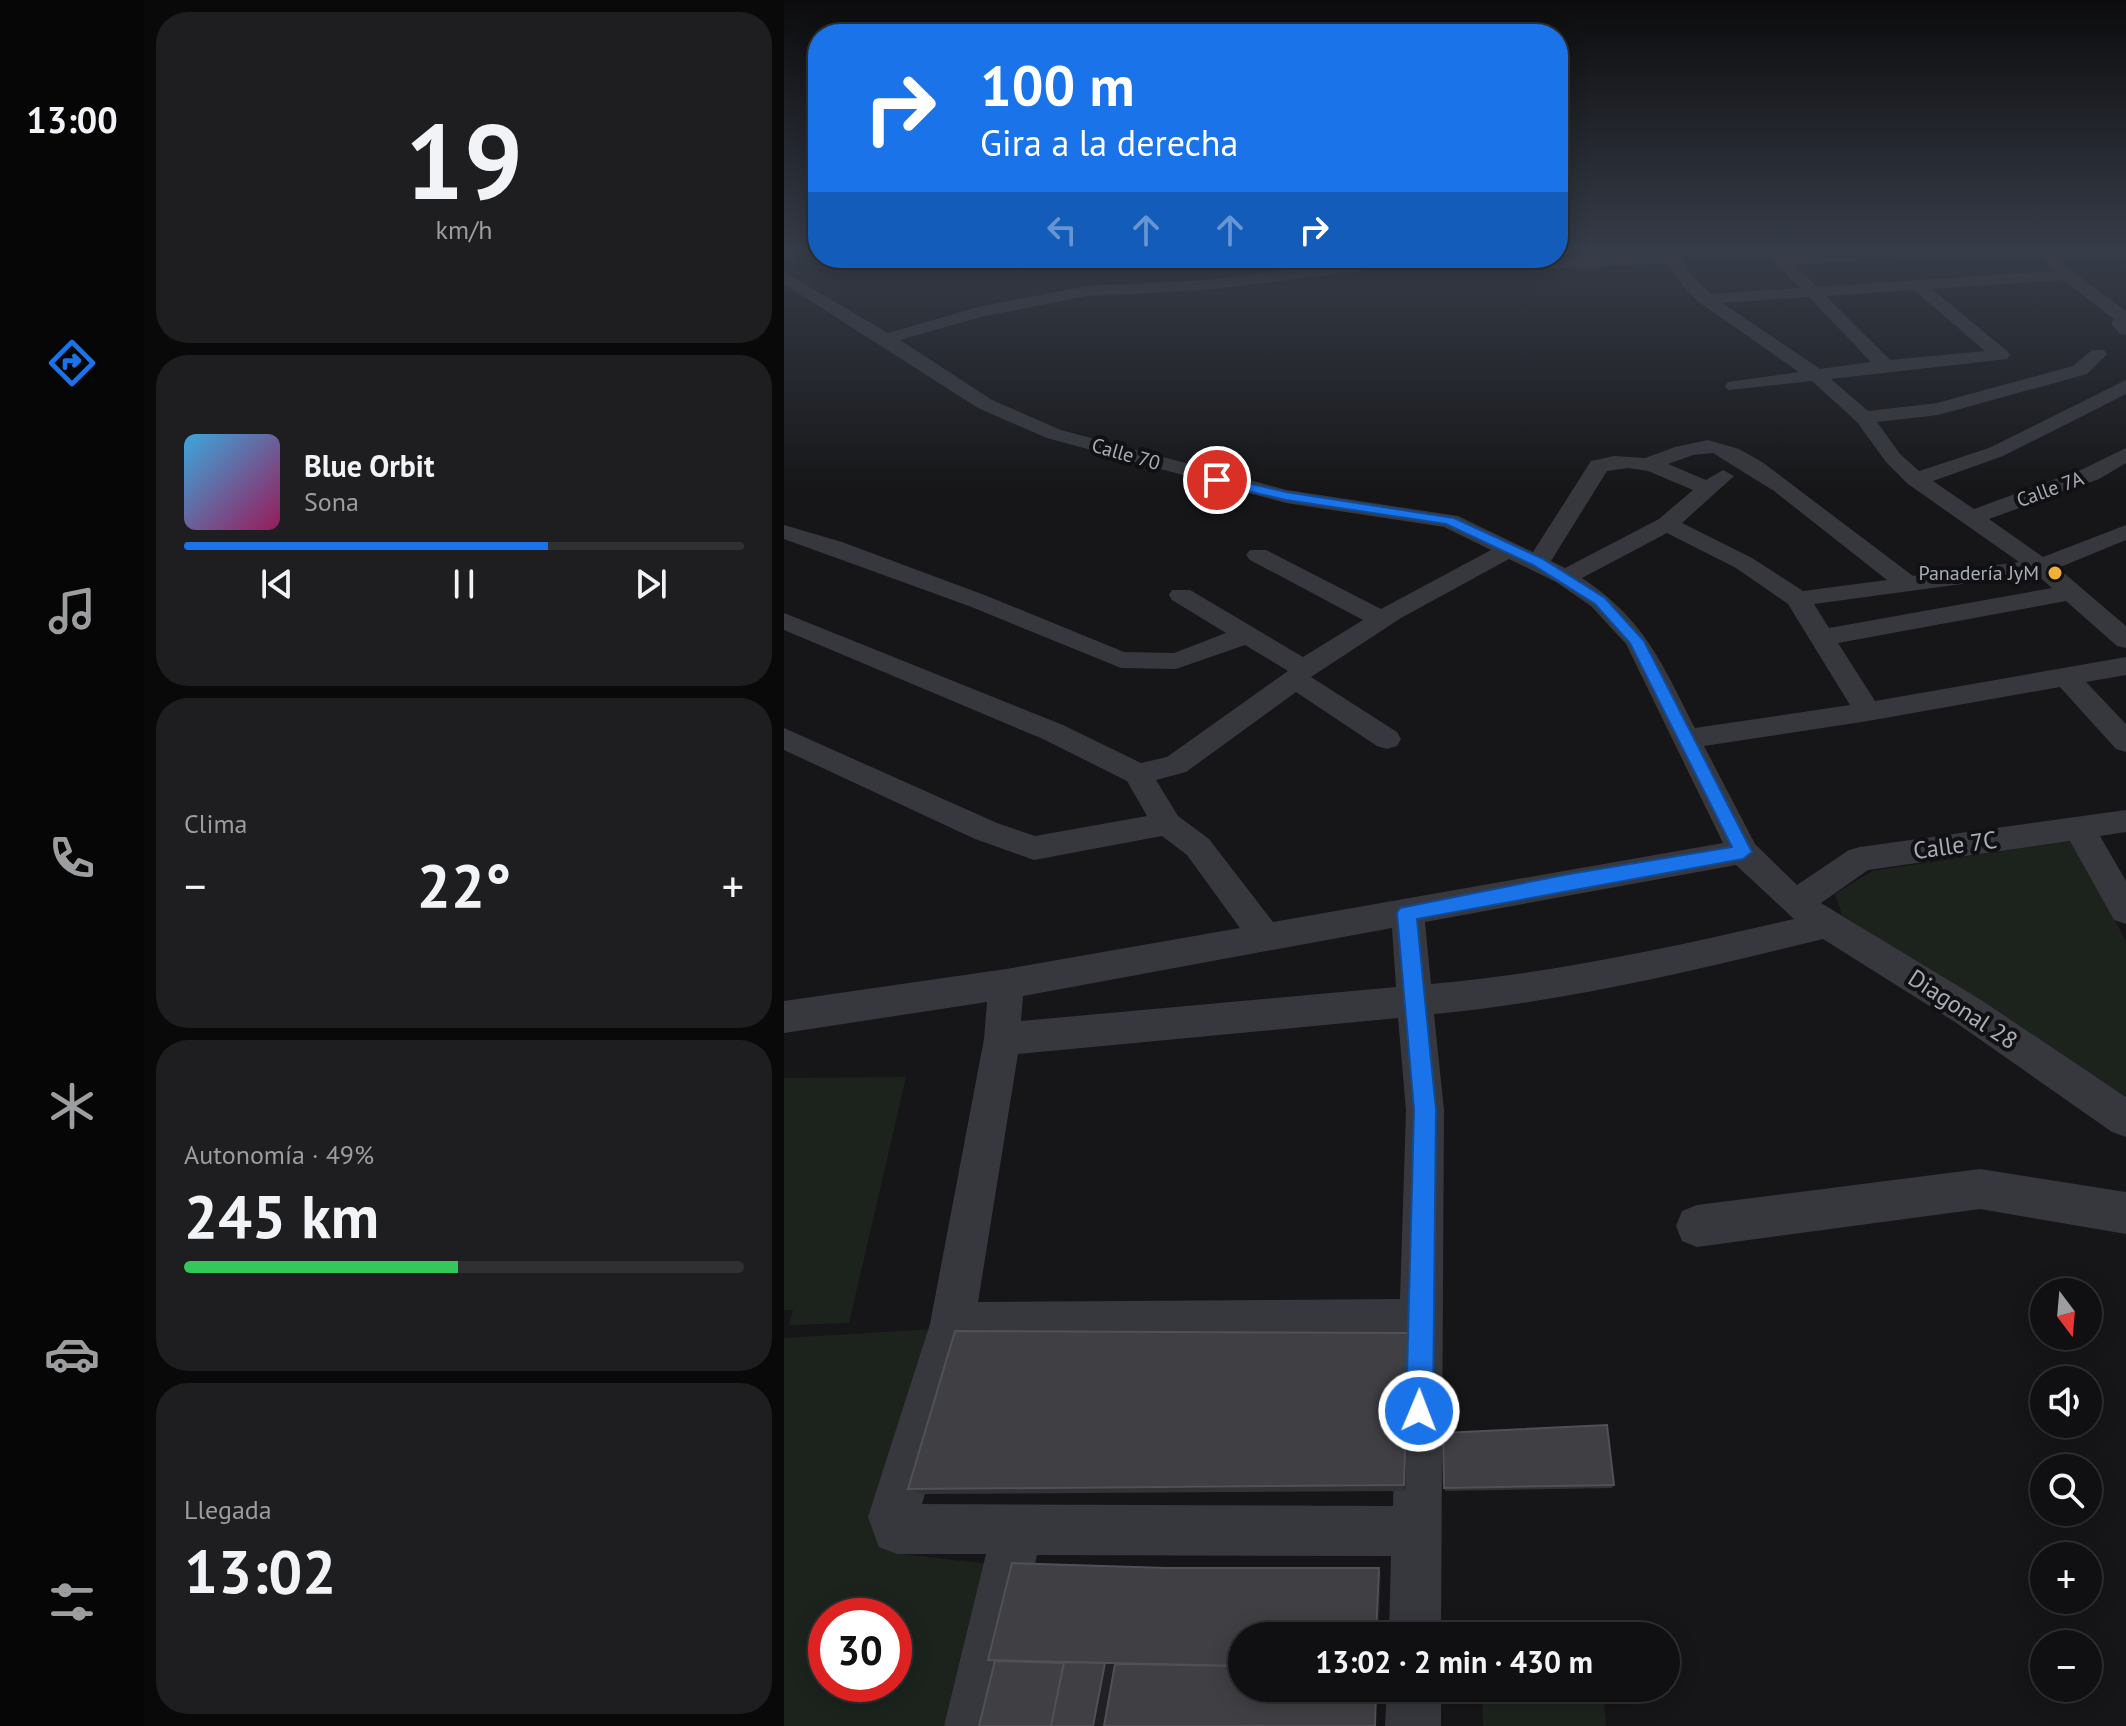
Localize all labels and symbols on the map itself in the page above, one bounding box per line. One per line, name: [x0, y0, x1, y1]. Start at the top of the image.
street label: Calle 70: [1089, 432, 1163, 476]
pin: [1183, 446, 1251, 514]
street label: Calle 7A: [2013, 465, 2087, 513]
place label: Panadería JyM: [1918, 560, 2039, 586]
marker: Panadería JyM: [2046, 564, 2064, 582]
street label: Calle 7C: [1911, 824, 1999, 866]
street label: Diagonal 28: [1902, 962, 2024, 1056]
north arrow: [2030, 1278, 2102, 1350]
position arrow: [1377, 1369, 1461, 1453]
speed limit sign: 30: [808, 1598, 912, 1702]

